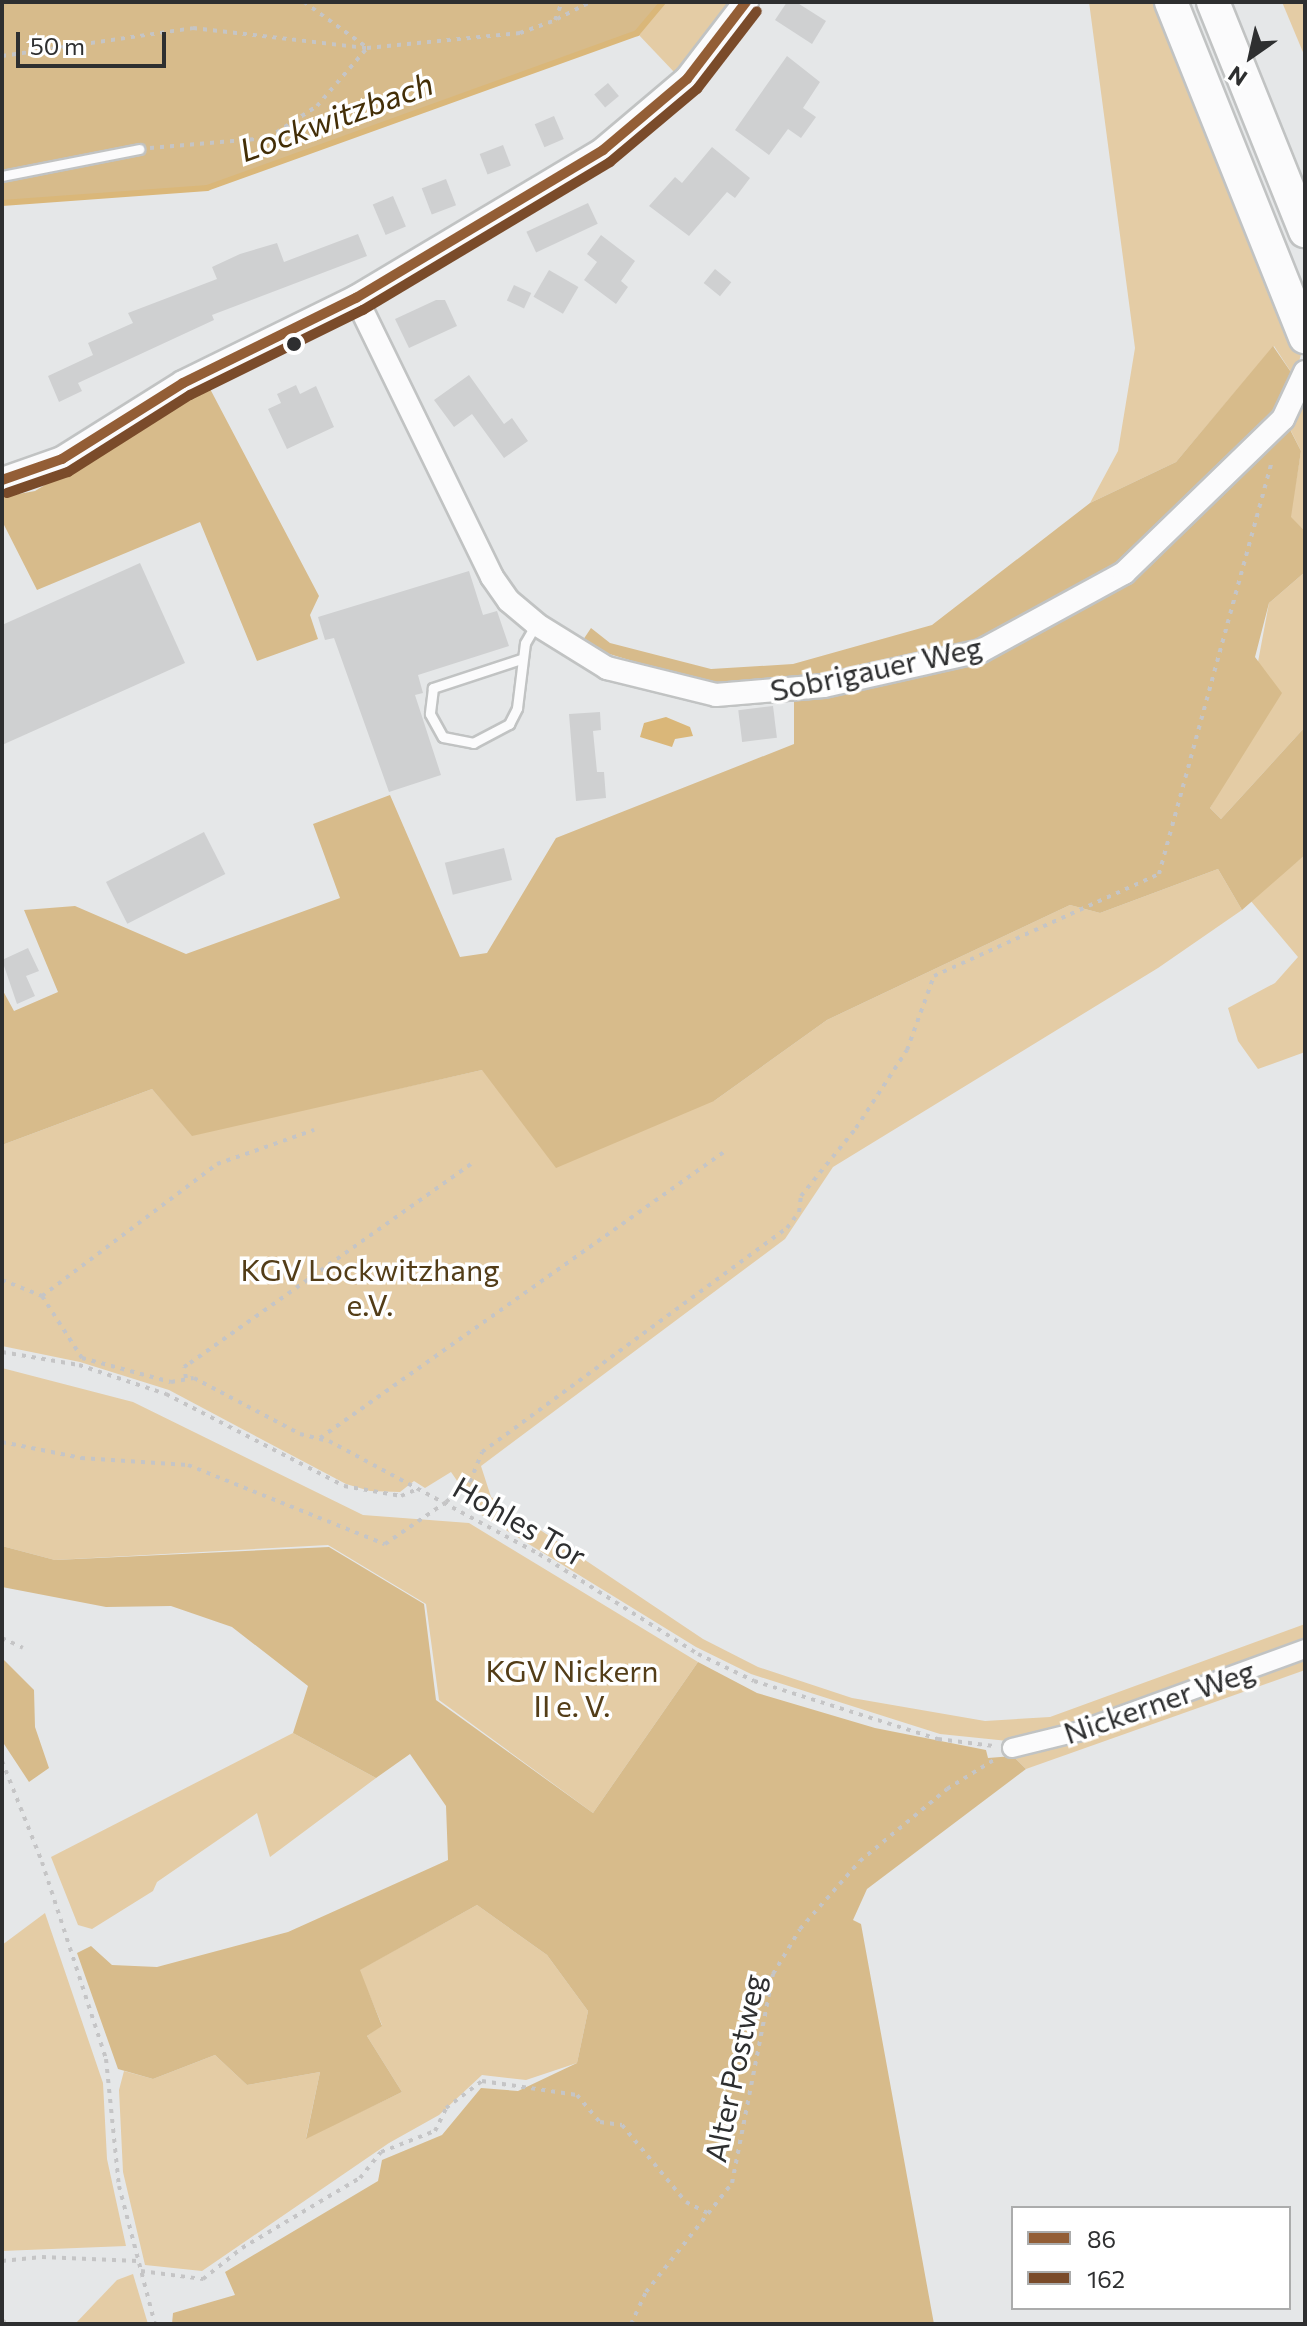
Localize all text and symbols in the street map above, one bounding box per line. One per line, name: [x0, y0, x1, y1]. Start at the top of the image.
scale bar: [20, 16, 170, 66]
north arrow: [1211, 16, 1291, 96]
text: 50 m: [30, 31, 85, 60]
text: N: [1223, 61, 1252, 92]
water label: Lockwitzbach: [234, 63, 438, 169]
unlabelled marker: [286, 336, 302, 352]
street label: Sobrigauer Weg: [767, 628, 985, 708]
park label: KGV Lockwitzhang e.V.: [241, 1251, 499, 1322]
street label: Hohles Tor: [447, 1469, 593, 1573]
street label: Nickerner Weg: [1059, 1651, 1259, 1751]
park label: KGV Nickern II e. V.: [485, 1652, 659, 1722]
street label: Alter Postweg: [697, 1971, 771, 2165]
legend: [1011, 2206, 1291, 2310]
text: 86: [1087, 2224, 1116, 2253]
text: 162: [1087, 2264, 1125, 2293]

